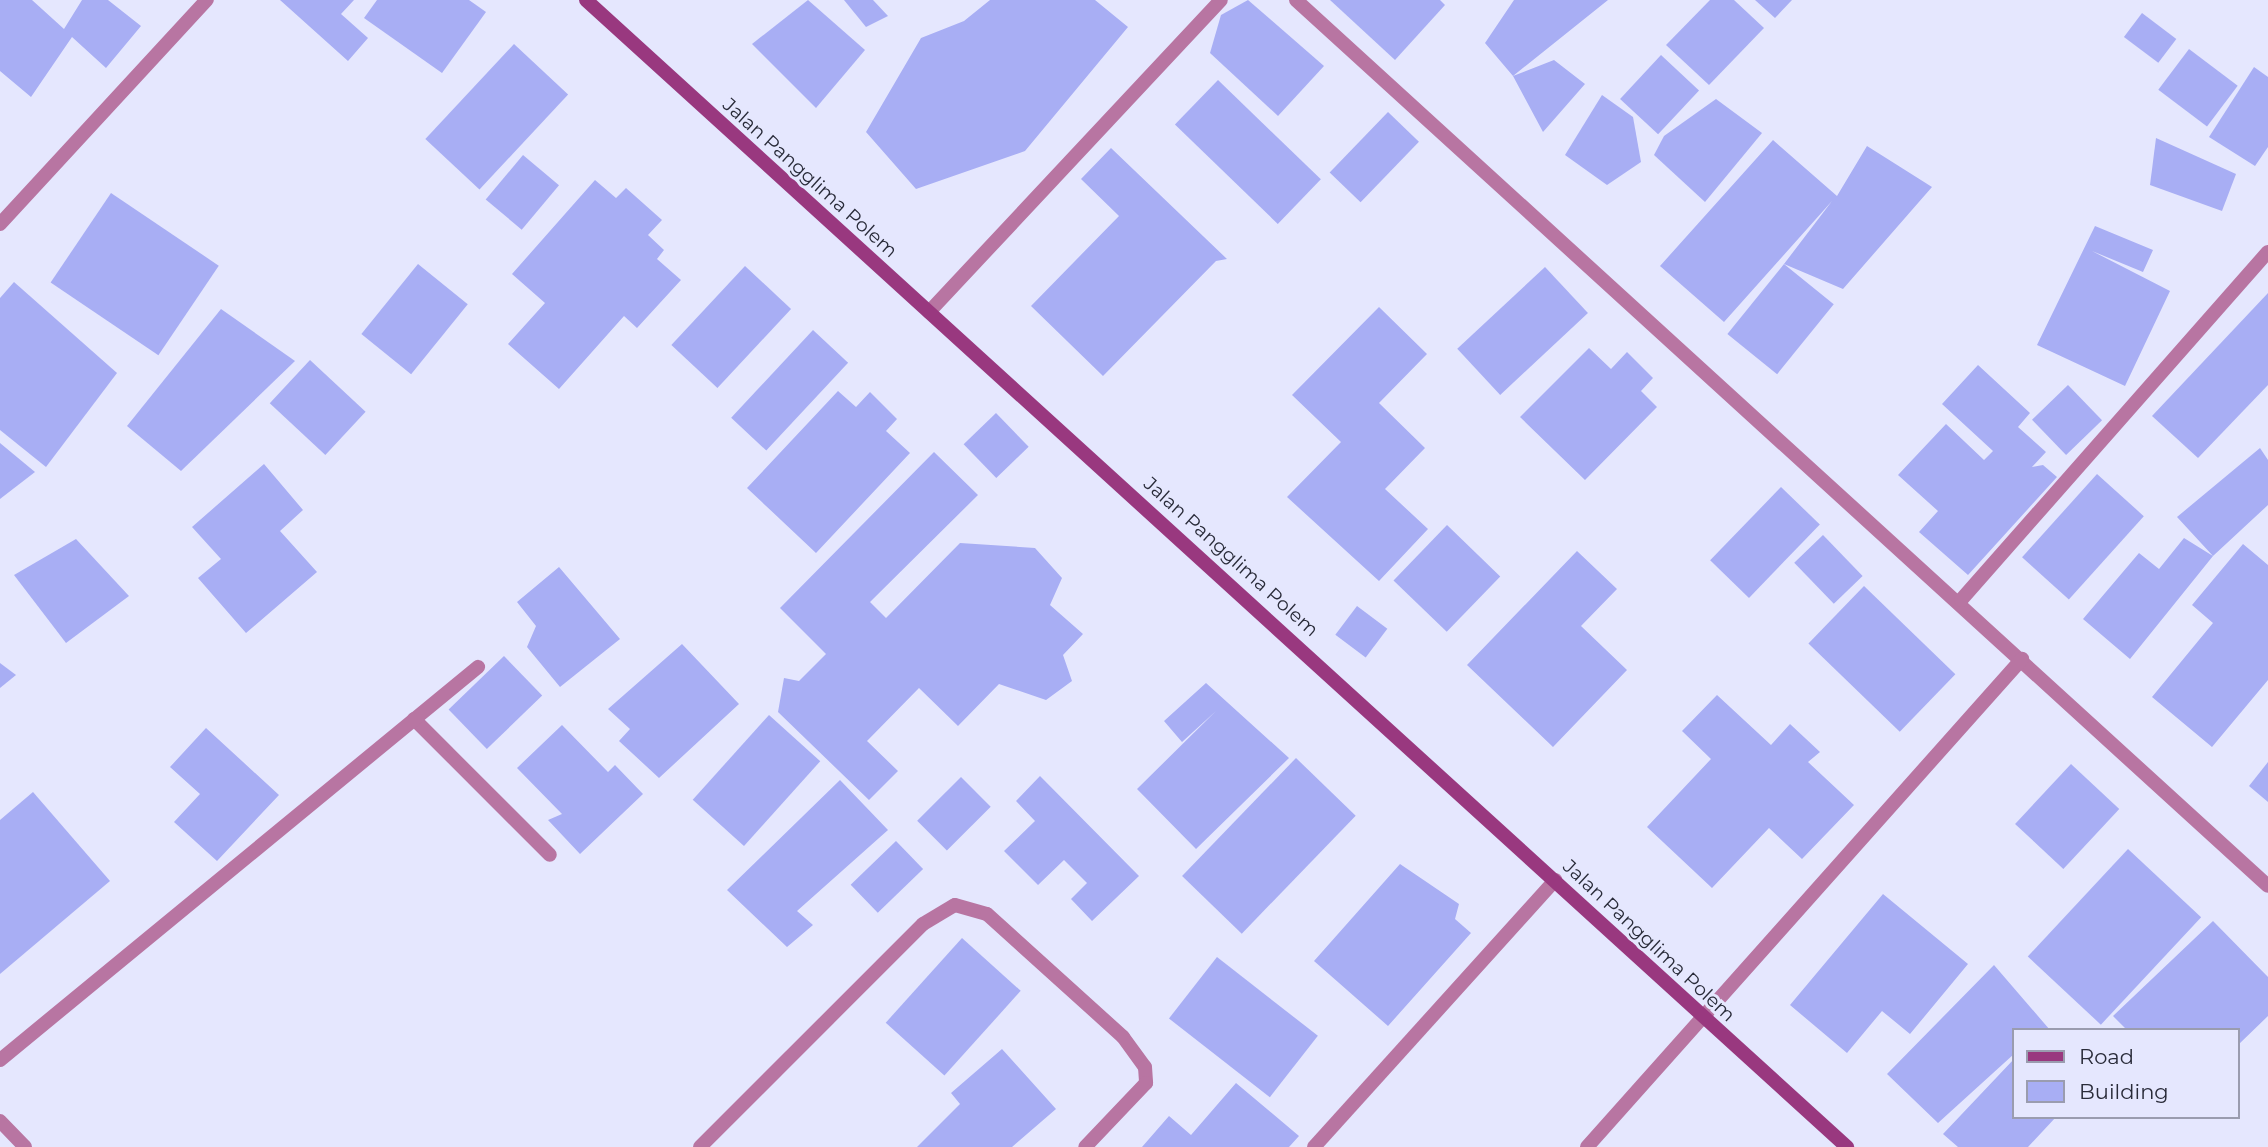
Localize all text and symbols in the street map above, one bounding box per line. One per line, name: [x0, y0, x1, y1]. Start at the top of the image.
street label: Jalan Pangglima Polem: [718, 94, 902, 262]
street label: Jalan Pangglima Polem: [1139, 473, 1323, 641]
street label: Jalan Pangglima Polem: [1558, 855, 1740, 1027]
legend: [2012, 1028, 2240, 1119]
text: Road: [2079, 1044, 2134, 1069]
text: Building: [2079, 1079, 2169, 1104]

